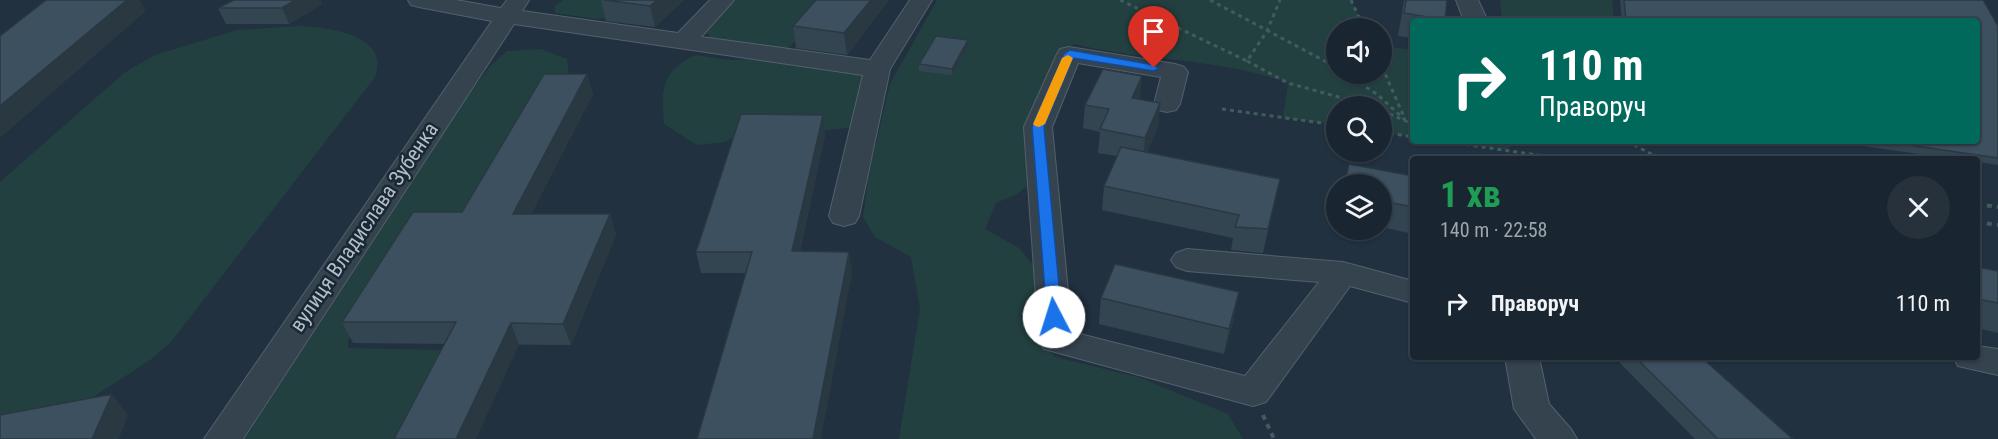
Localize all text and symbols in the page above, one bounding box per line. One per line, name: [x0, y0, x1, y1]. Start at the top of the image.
pin: [1128, 6, 1179, 68]
icon: arrive: [1137, 15, 1170, 48]
map controls: [1326, 18, 1392, 240]
button: sound: [1326, 18, 1392, 84]
text: 110 m: [1539, 41, 1644, 90]
icon: right: [1440, 42, 1518, 120]
text: Праворуч: [1539, 91, 1647, 123]
button: search: [1326, 96, 1392, 162]
street label: вулиця Владислава Зубенка: [285, 118, 443, 336]
button: layers: [1326, 174, 1392, 240]
text: 1 хв: [1440, 174, 1501, 216]
button: close: [1887, 176, 1950, 239]
text: 140 m · 22:58: [1440, 218, 1547, 242]
position arrow: [1022, 285, 1086, 349]
icon: right: [1440, 287, 1473, 320]
text: Праворуч: [1491, 291, 1579, 316]
text: 110 m: [1896, 291, 1950, 316]

